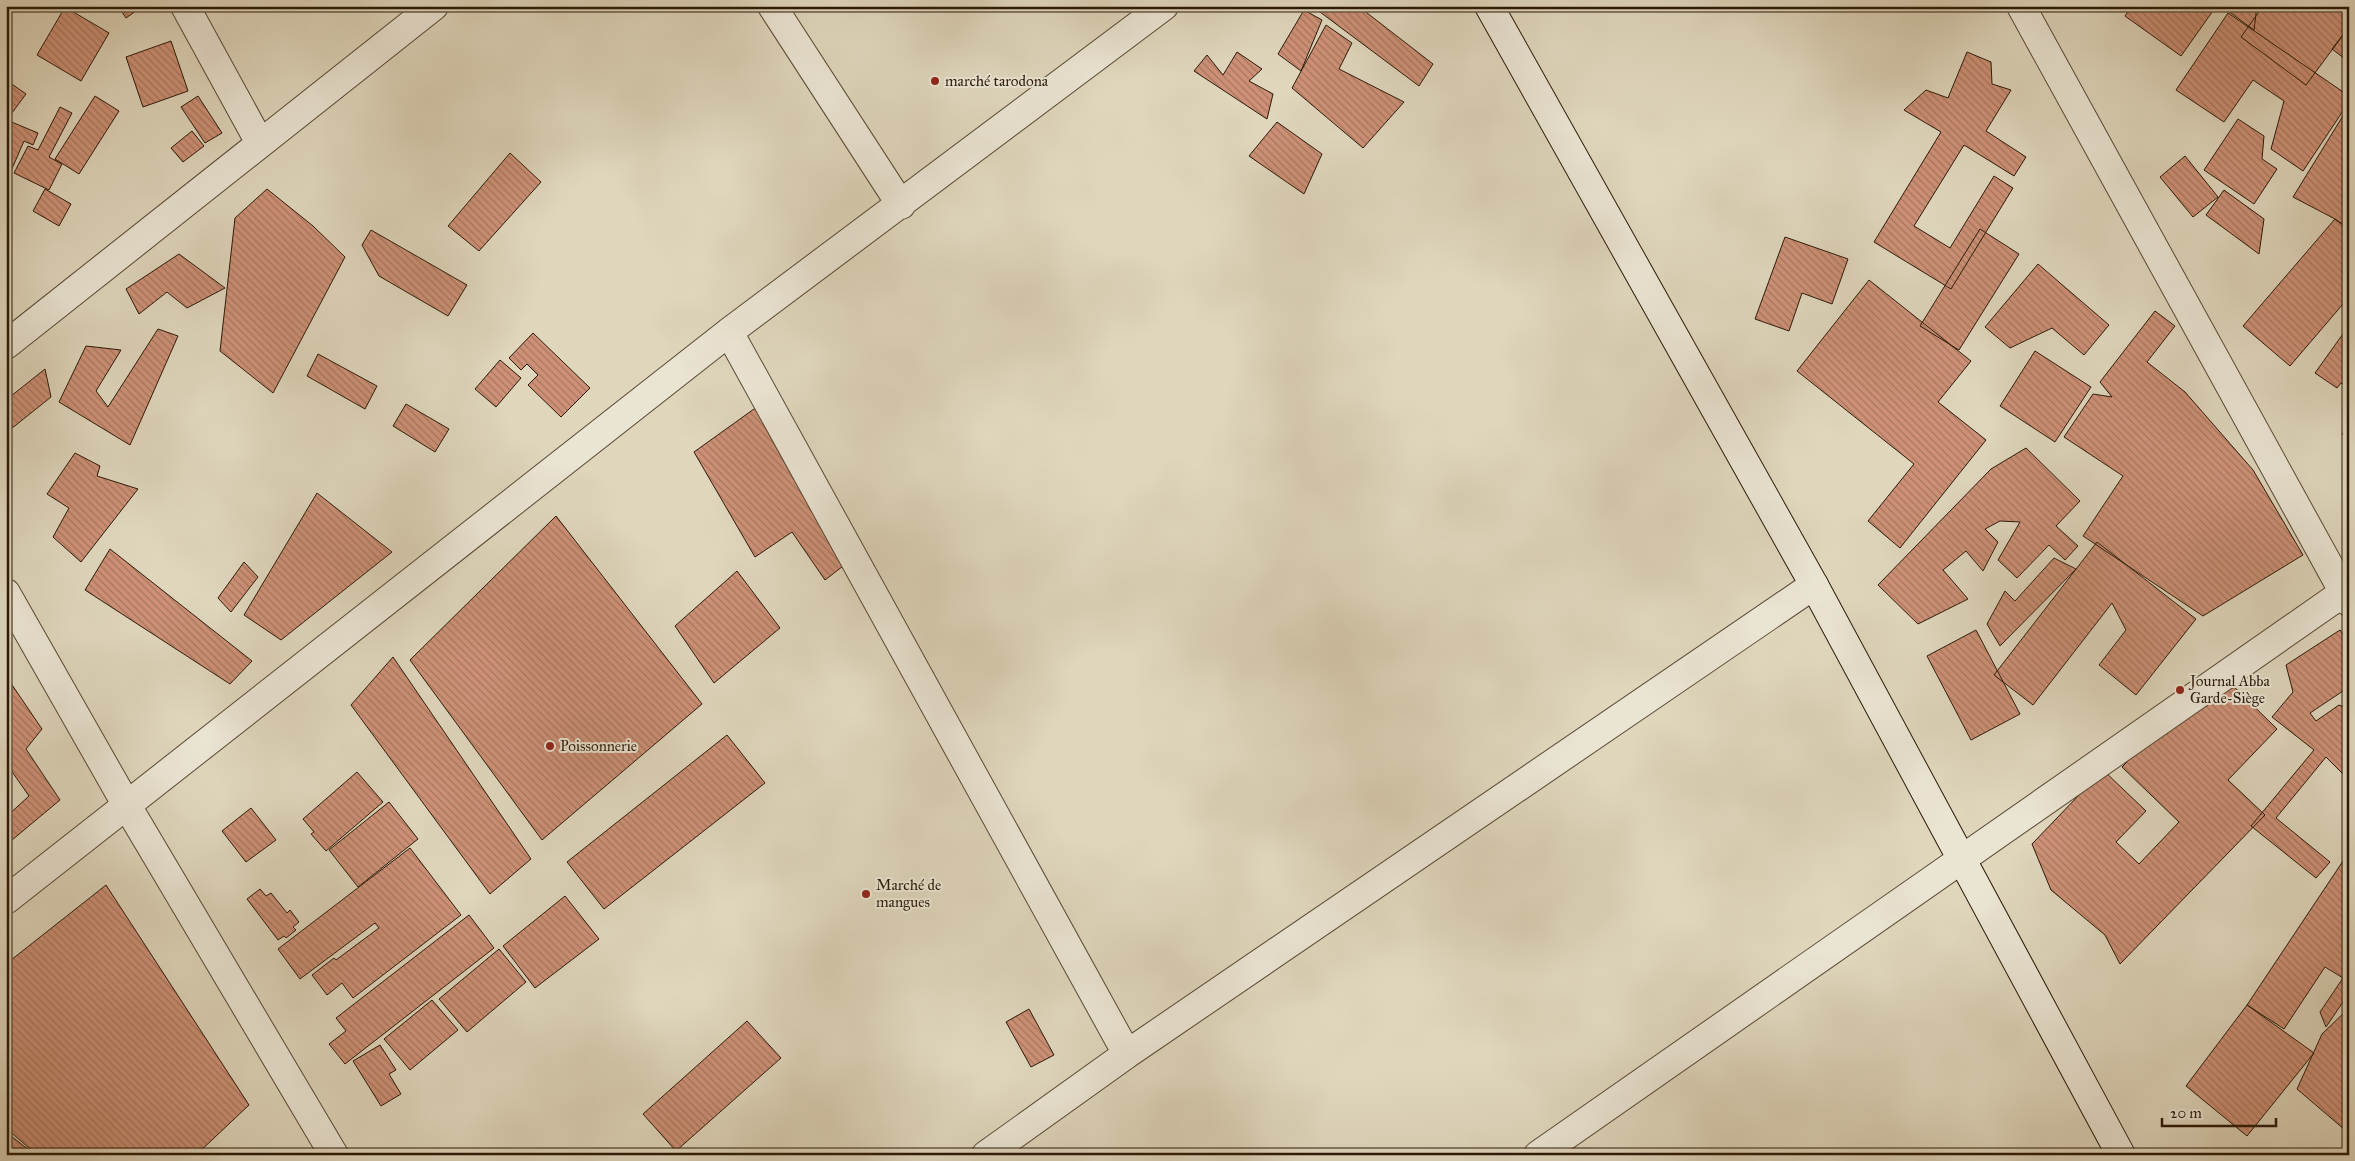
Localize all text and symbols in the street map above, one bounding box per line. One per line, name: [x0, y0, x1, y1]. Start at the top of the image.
place label: marché tarodona: [945, 72, 1049, 90]
marker: marché tarodona: [929, 75, 941, 87]
place label: Journal Abba Garde-Siège: [2188, 672, 2270, 707]
marker: Journal Abba Garde-Siège: [2174, 684, 2186, 696]
place label: Poissonnerie: [560, 737, 637, 755]
marker: Poissonnerie: [544, 740, 556, 752]
place label: Marché de mangues: [876, 876, 941, 911]
marker: Marché de mangues: [860, 888, 872, 900]
scale bar: [2162, 1096, 2276, 1128]
text: 20 m: [2170, 1104, 2202, 1122]

